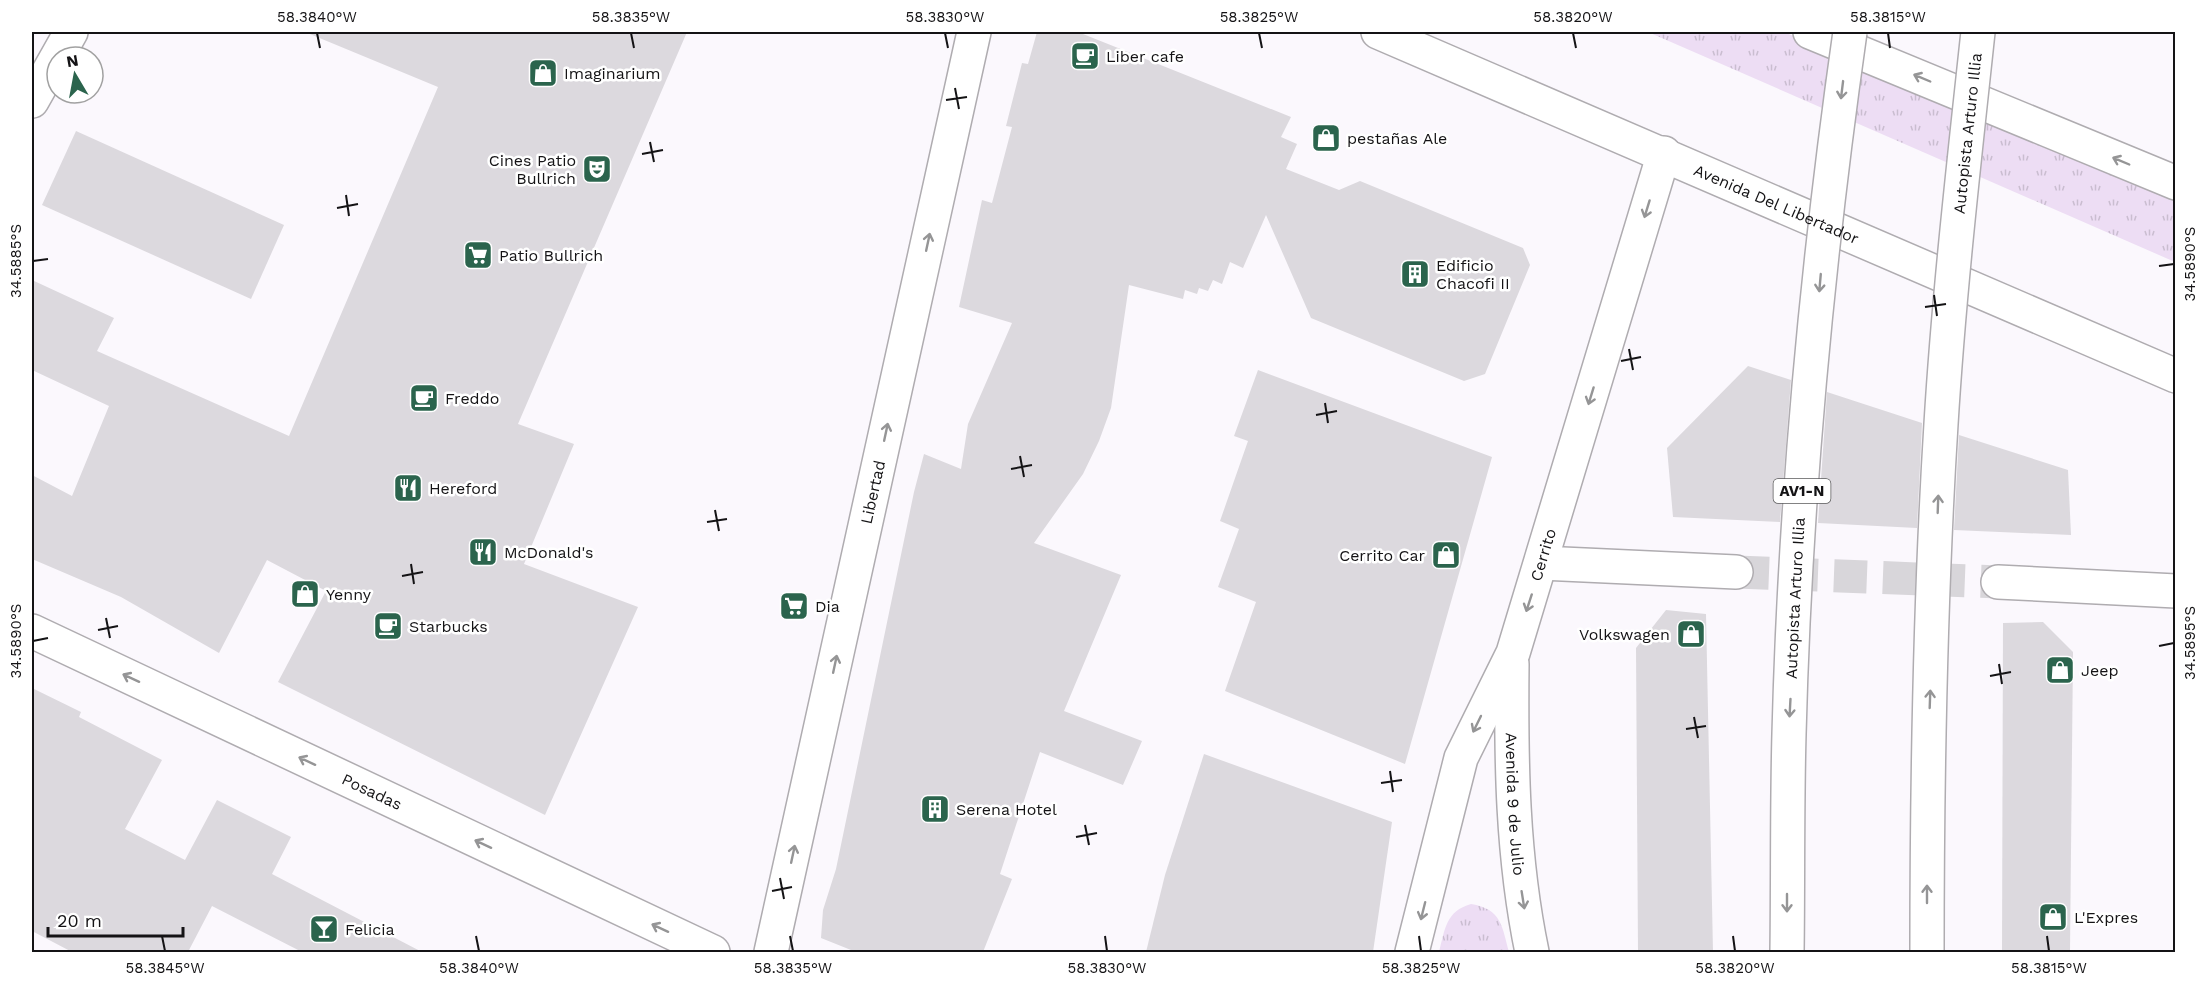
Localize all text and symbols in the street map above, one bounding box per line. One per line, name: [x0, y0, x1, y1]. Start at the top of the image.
text: 58.3840°W: [277, 8, 357, 26]
text: 58.3835°W: [592, 8, 670, 26]
text: 58.3830°W: [905, 8, 985, 26]
text: 58.3825°W: [1220, 8, 1298, 26]
text: 58.3820°W: [1533, 8, 1613, 26]
text: 58.3815°W: [1850, 8, 1926, 26]
cafe icon: Liber cafe: [1069, 40, 1101, 72]
north arrow: [45, 45, 105, 105]
place label: Liber cafe: [1106, 47, 1184, 66]
text: N: [65, 50, 80, 71]
street label: Autopista Arturo Illia: [1950, 52, 1986, 215]
shop icon: Imaginarium: [527, 57, 559, 89]
place label: Imaginarium: [564, 64, 661, 83]
one-way arrow: [1913, 72, 1932, 83]
one-way arrow: [1836, 79, 1847, 99]
shop icon: pestañas Ale: [1310, 122, 1342, 154]
place label: pestañas Ale: [1347, 129, 1447, 148]
place label: Cines Patio Bullrich: [489, 151, 576, 188]
theatre icon: Cines Patio Bullrich: [581, 153, 613, 185]
one-way arrow: [2113, 155, 2131, 166]
street label: Avenida Del Libertador: [1691, 160, 1862, 248]
one-way arrow: [1641, 199, 1652, 218]
text: 34.5885°S: [7, 224, 25, 298]
text: 34.5890°S: [2181, 227, 2199, 301]
one-way arrow: [922, 233, 934, 252]
supermarket icon: Patio Bullrich: [462, 239, 494, 271]
place label: Patio Bullrich: [499, 246, 603, 265]
place label: Edificio Chacofi II: [1436, 256, 1510, 293]
building icon: Edificio Chacofi II: [1399, 258, 1431, 290]
one-way arrow: [1814, 273, 1825, 293]
cafe icon: Freddo: [408, 382, 440, 414]
one-way arrow: [1585, 386, 1596, 405]
place label: Freddo: [445, 389, 499, 408]
one-way arrow: [880, 423, 892, 442]
street label: Libertad: [857, 458, 889, 526]
restaurant icon: Hereford: [392, 472, 424, 504]
place label: Hereford: [429, 479, 497, 498]
road number: AV1-N: [1774, 479, 1830, 503]
one-way arrow: [1932, 495, 1943, 515]
street label: Autopista Arturo Illia: [1782, 517, 1809, 679]
street label: Cerrito: [1526, 526, 1560, 583]
restaurant icon: McDonald's: [467, 536, 499, 568]
shop icon: Cerrito Car: [1430, 539, 1462, 571]
place label: McDonald's: [504, 543, 594, 562]
place label: Cerrito Car: [1339, 546, 1425, 565]
shop icon: Yenny: [289, 578, 321, 610]
place label: Yenny: [326, 585, 372, 604]
supermarket icon: Dia: [778, 590, 810, 622]
one-way arrow: [1523, 593, 1534, 612]
place label: Dia: [815, 597, 840, 616]
text: 34.5890°S: [7, 604, 25, 678]
text: 34.5895°S: [2181, 606, 2199, 680]
cafe icon: Starbucks: [372, 610, 404, 642]
place label: Starbucks: [409, 617, 488, 636]
shop icon: Volkswagen: [1675, 618, 1707, 650]
place label: Volkswagen: [1579, 625, 1670, 644]
shop icon: Jeep: [2044, 654, 2076, 686]
one-way arrow: [829, 655, 841, 674]
place label: Jeep: [2081, 661, 2118, 680]
one-way arrow: [122, 672, 140, 684]
one-way arrow: [1924, 690, 1936, 710]
one-way arrow: [1784, 698, 1795, 718]
one-way arrow: [1471, 715, 1483, 733]
street label: Avenida 9 de Julio: [1502, 732, 1529, 876]
one-way arrow: [298, 755, 316, 767]
street label: Posadas: [339, 769, 405, 814]
building icon: Serena Hotel: [919, 793, 951, 825]
place label: Serena Hotel: [956, 800, 1057, 819]
one-way arrow: [475, 838, 493, 850]
one-way arrow: [788, 845, 799, 865]
one-way arrow: [1921, 885, 1933, 905]
one-way arrow: [1517, 889, 1528, 909]
one-way arrow: [1781, 893, 1793, 913]
scale bar: [48, 900, 183, 938]
one-way arrow: [1416, 901, 1428, 920]
shop icon: L'Expres: [2037, 901, 2069, 933]
place label: L'Expres: [2074, 908, 2138, 927]
text: 20 m: [57, 910, 102, 931]
bar icon: Felicia: [308, 913, 340, 945]
place label: Felicia: [345, 920, 395, 939]
one-way arrow: [651, 921, 669, 933]
text: 58.3845°W: [125, 959, 205, 977]
text: 58.3840°W: [439, 959, 519, 977]
text: 58.3835°W: [754, 959, 832, 977]
text: 58.3830°W: [1067, 959, 1147, 977]
text: 58.3825°W: [1382, 959, 1460, 977]
text: 58.3820°W: [1695, 959, 1775, 977]
text: 58.3815°W: [2011, 959, 2087, 977]

